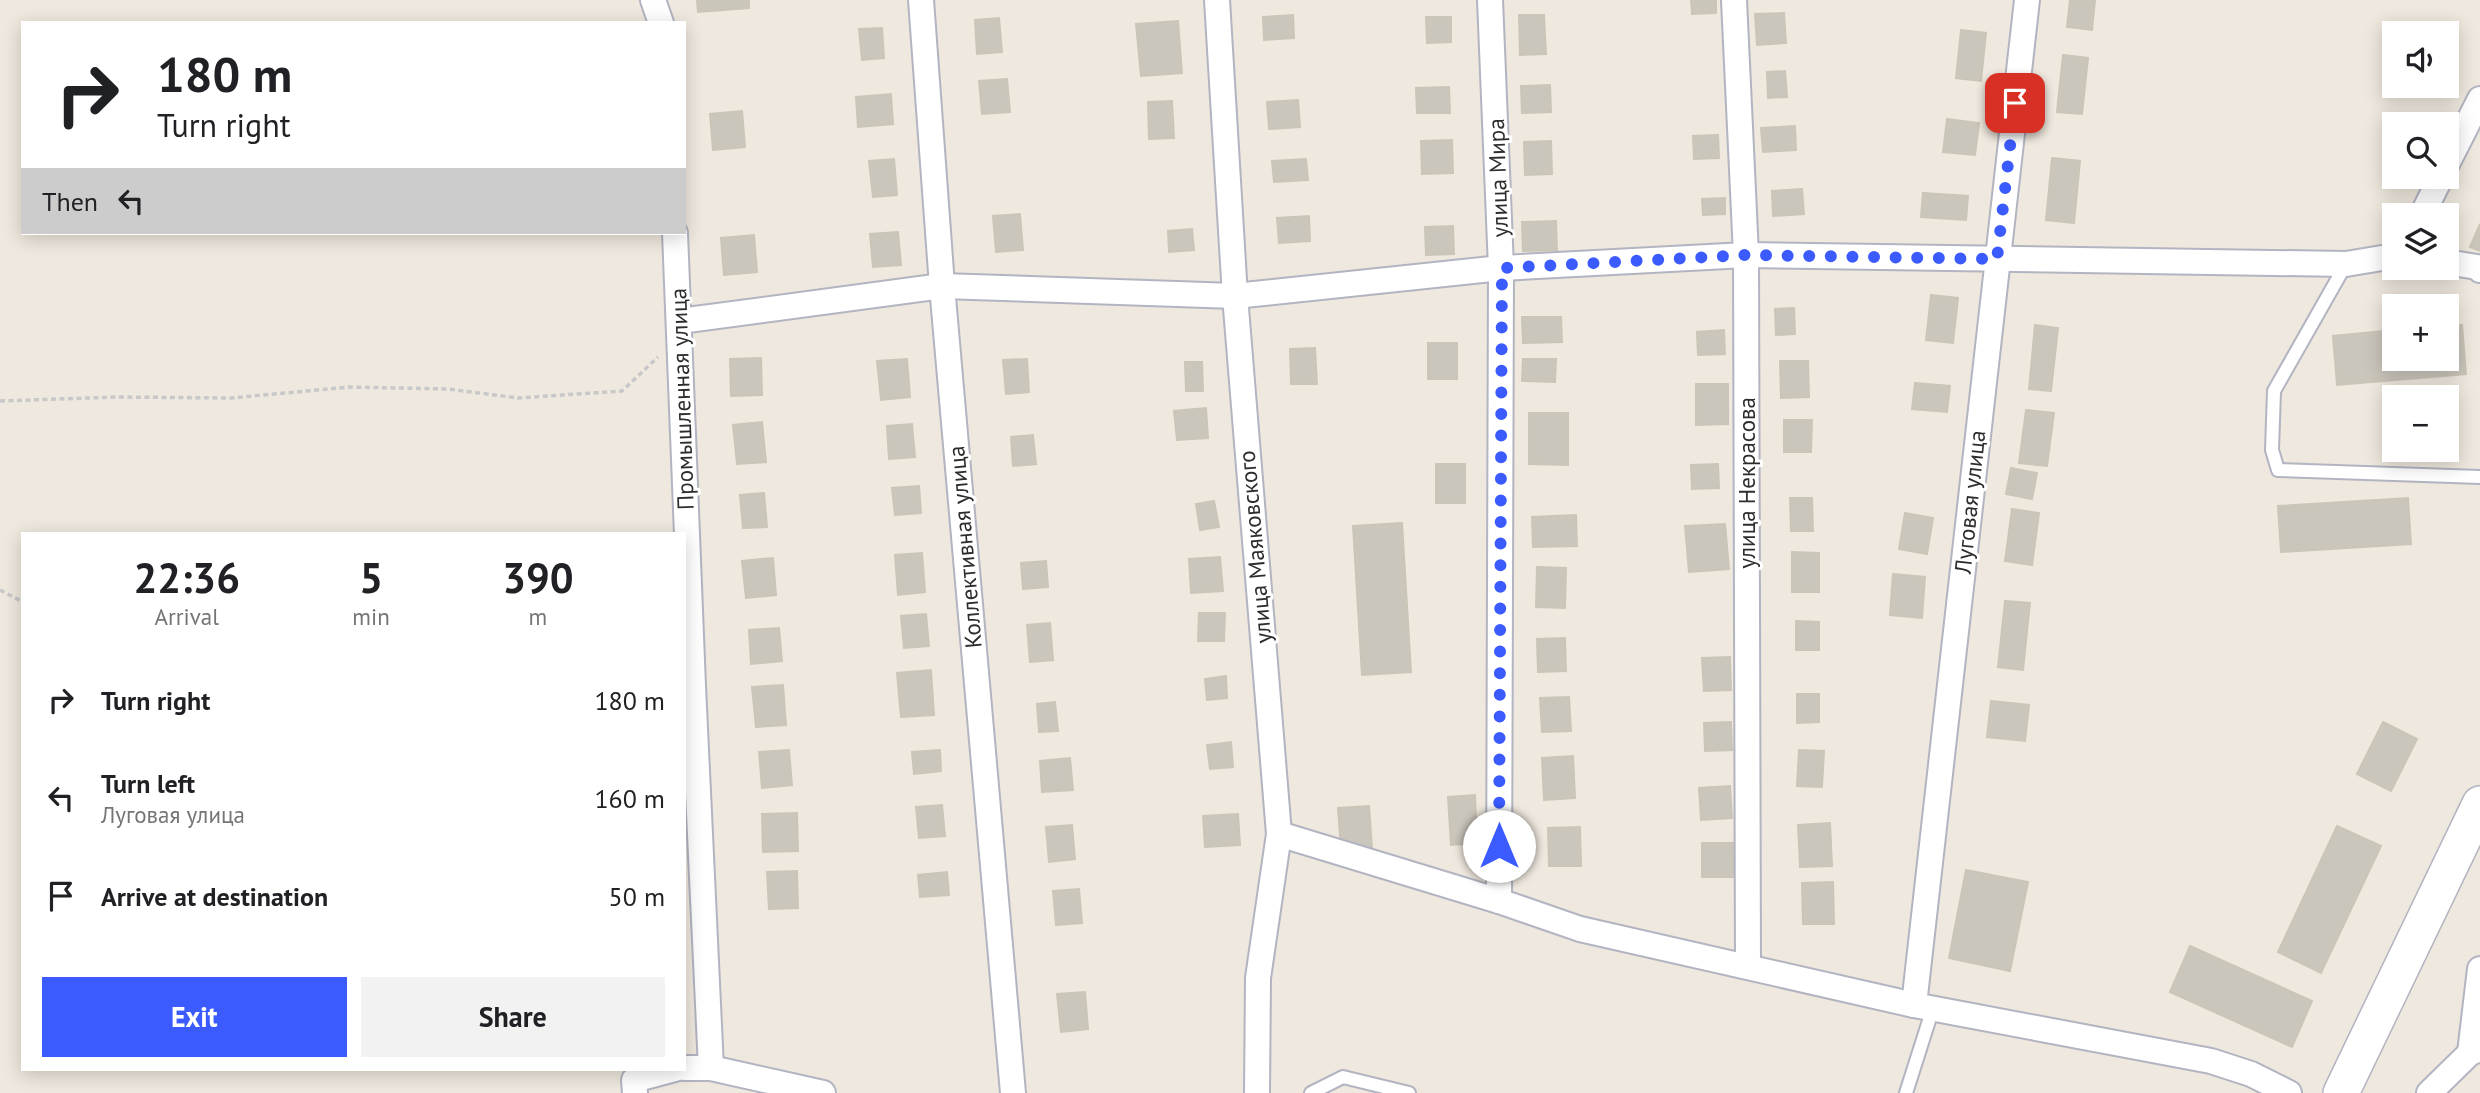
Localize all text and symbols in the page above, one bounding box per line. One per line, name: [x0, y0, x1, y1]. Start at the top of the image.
map controls: [2382, 21, 2459, 462]
button: sound: [2382, 21, 2459, 98]
text: 180 m: [157, 42, 292, 106]
icon: right: [42, 49, 133, 140]
pin: [1985, 73, 2045, 133]
icon: arrive: [1996, 84, 2034, 122]
text: Turn right: [157, 104, 291, 146]
button: search: [2382, 112, 2459, 189]
street label: улица Мира: [1481, 118, 1514, 238]
icon: left: [112, 182, 150, 220]
text: Then: [42, 185, 98, 218]
button: layers: [2382, 203, 2459, 280]
street label: Промышленная улица: [663, 288, 700, 510]
button: +: [2382, 294, 2459, 371]
button: −: [2382, 385, 2459, 462]
street label: улица Некрасова: [1732, 397, 1761, 569]
street label: Луговая улица: [1947, 429, 1991, 576]
street label: Коллективная улица: [941, 445, 988, 650]
street label: улица Маяковского: [1232, 449, 1277, 645]
text: 22:36: [133, 550, 240, 605]
text: 5: [359, 550, 383, 605]
text: 390: [502, 550, 574, 605]
text: Arrival: [154, 602, 219, 631]
text: min: [352, 602, 390, 631]
text: m: [529, 602, 547, 631]
icon: right: [42, 681, 80, 719]
text: Turn right: [101, 684, 210, 717]
text: 180 m: [594, 684, 665, 717]
text: Turn left: [101, 767, 195, 800]
icon: left: [42, 779, 80, 817]
text: 160 m: [594, 782, 665, 815]
text: Луговая улица: [101, 800, 245, 829]
position arrow: [1462, 809, 1536, 883]
icon: arrive: [42, 877, 80, 915]
text: Arrive at destination: [101, 880, 328, 913]
text: 50 m: [609, 880, 665, 913]
button: Exit: [42, 977, 347, 1057]
button: Share: [361, 977, 665, 1057]

